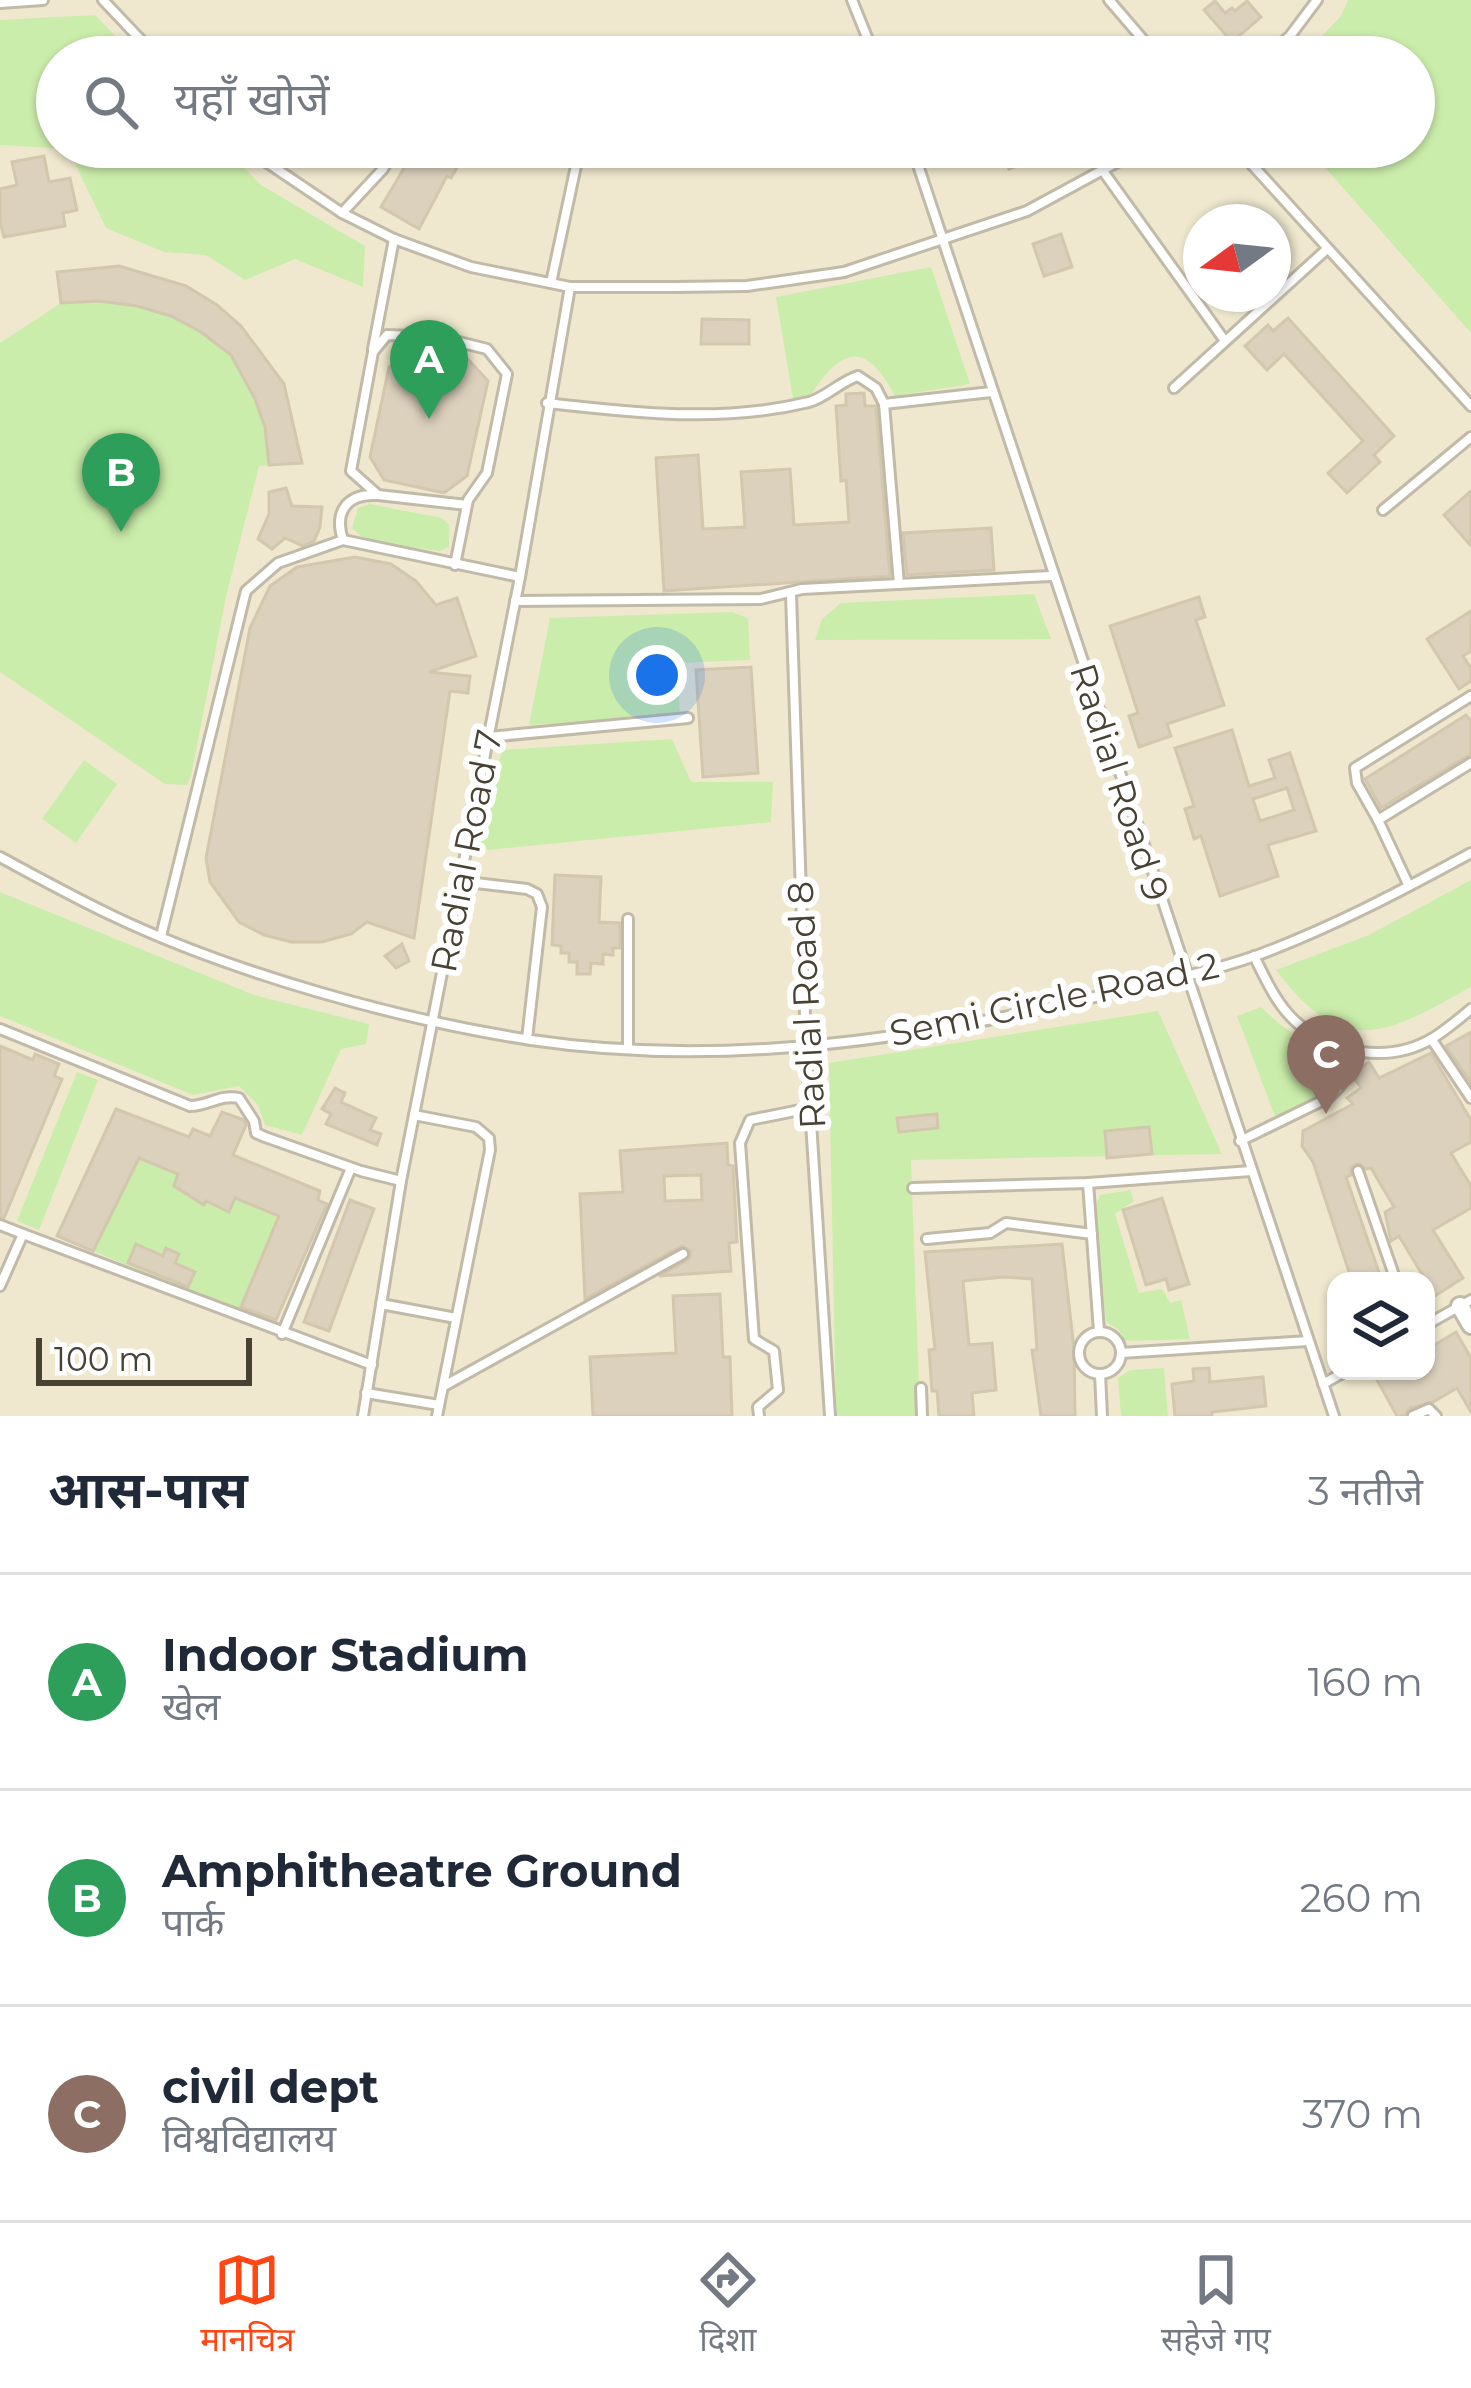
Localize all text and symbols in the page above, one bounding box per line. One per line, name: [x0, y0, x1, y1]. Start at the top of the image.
search box: [36, 36, 1435, 168]
icon: search: [78, 69, 144, 135]
text: यहाँ खोजें: [174, 71, 329, 126]
north arrow: [1183, 204, 1291, 312]
pin: A: [390, 320, 468, 419]
pin: B: [82, 433, 160, 532]
your location: [627, 645, 687, 705]
street label: Radial Road 9: [1061, 658, 1179, 906]
street label: Radial Road 7: [421, 726, 511, 976]
street label: Radial Road 8: [778, 880, 834, 1130]
street label: Semi Circle Road 2: [885, 943, 1223, 1055]
pin: C: [1287, 1015, 1365, 1114]
map controls: [1327, 1272, 1435, 1380]
button: layers: [1327, 1272, 1435, 1380]
scale bar: [36, 1332, 252, 1385]
text: 100 m: [54, 1339, 153, 1379]
text: आस-पास: [48, 1459, 248, 1521]
text: 3 नतीजे: [1308, 1467, 1423, 1515]
text: Indoor Stadium: [162, 1627, 528, 1682]
text: A: [72, 1658, 102, 1706]
text: 160 m: [1308, 1658, 1423, 1706]
text: खेल: [162, 1682, 220, 1730]
text: Amphitheatre Ground: [162, 1843, 682, 1898]
text: B: [72, 1874, 102, 1922]
text: 260 m: [1300, 1874, 1423, 1922]
text: पार्क: [162, 1898, 224, 1946]
text: civil dept: [162, 2059, 379, 2114]
text: C: [73, 2090, 101, 2138]
text: 370 m: [1302, 2090, 1423, 2138]
text: विश्वविद्यालय: [162, 2114, 336, 2162]
tab: मानचित्र: [200, 2247, 294, 2364]
tab: दिशा: [695, 2247, 761, 2364]
tab: सहेजे गए: [1161, 2247, 1271, 2364]

